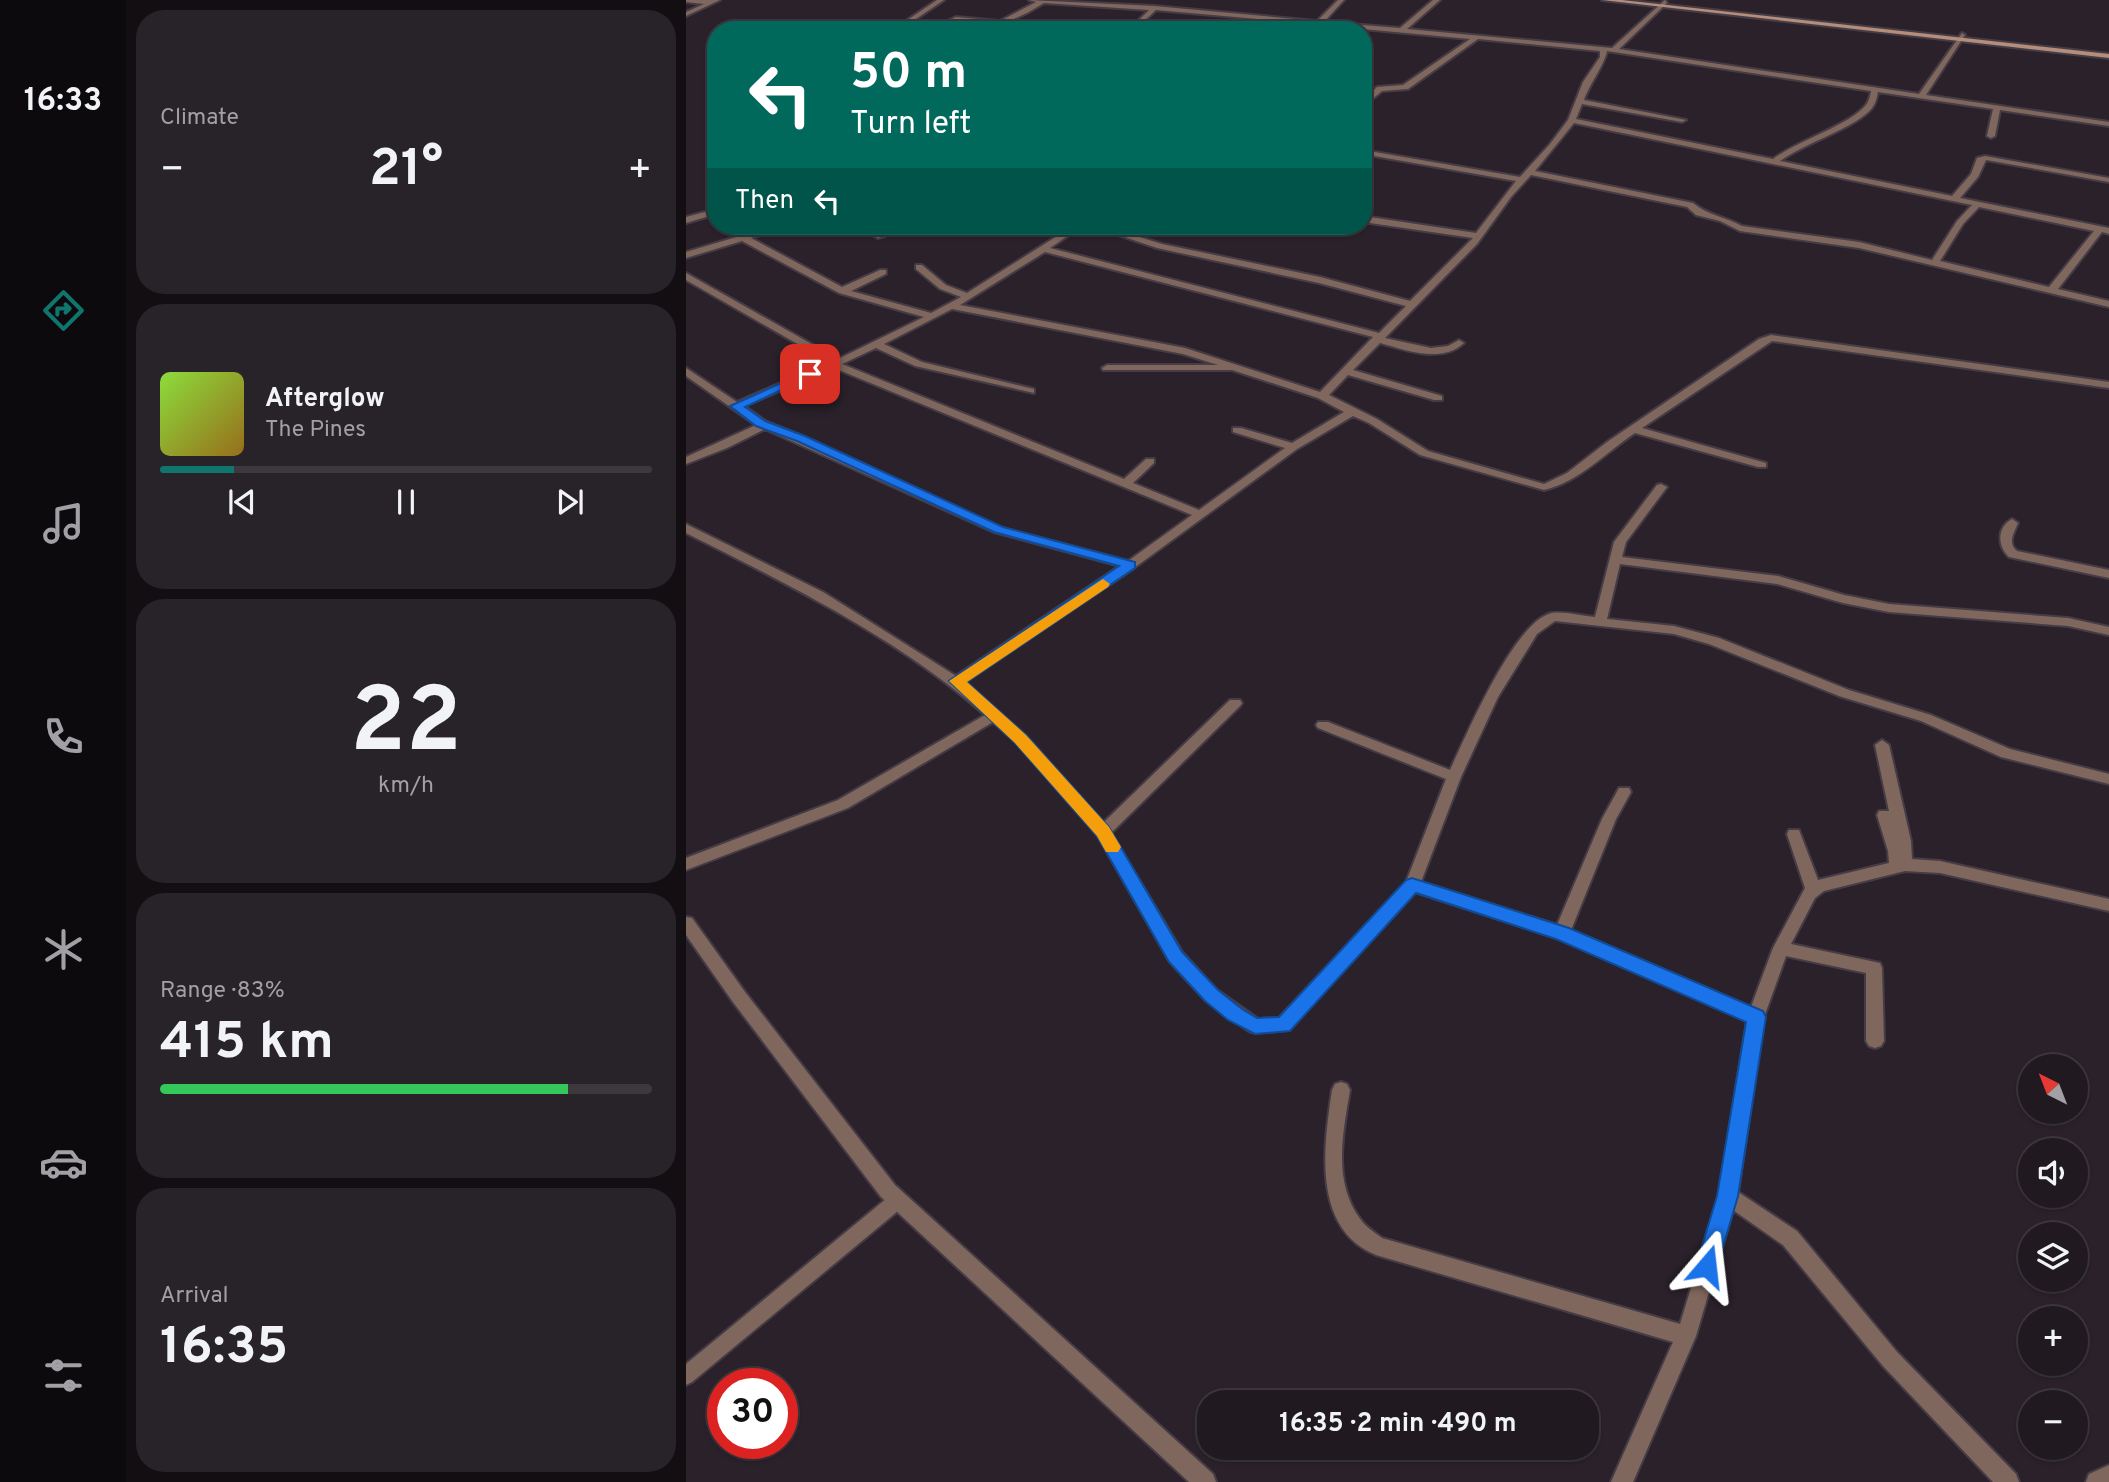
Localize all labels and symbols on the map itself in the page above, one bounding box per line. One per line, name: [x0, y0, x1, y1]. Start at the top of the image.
pin: [780, 344, 840, 404]
north arrow: [2018, 1054, 2088, 1124]
position arrow: [1670, 1229, 1744, 1303]
speed limit sign: 30: [707, 1368, 798, 1459]

